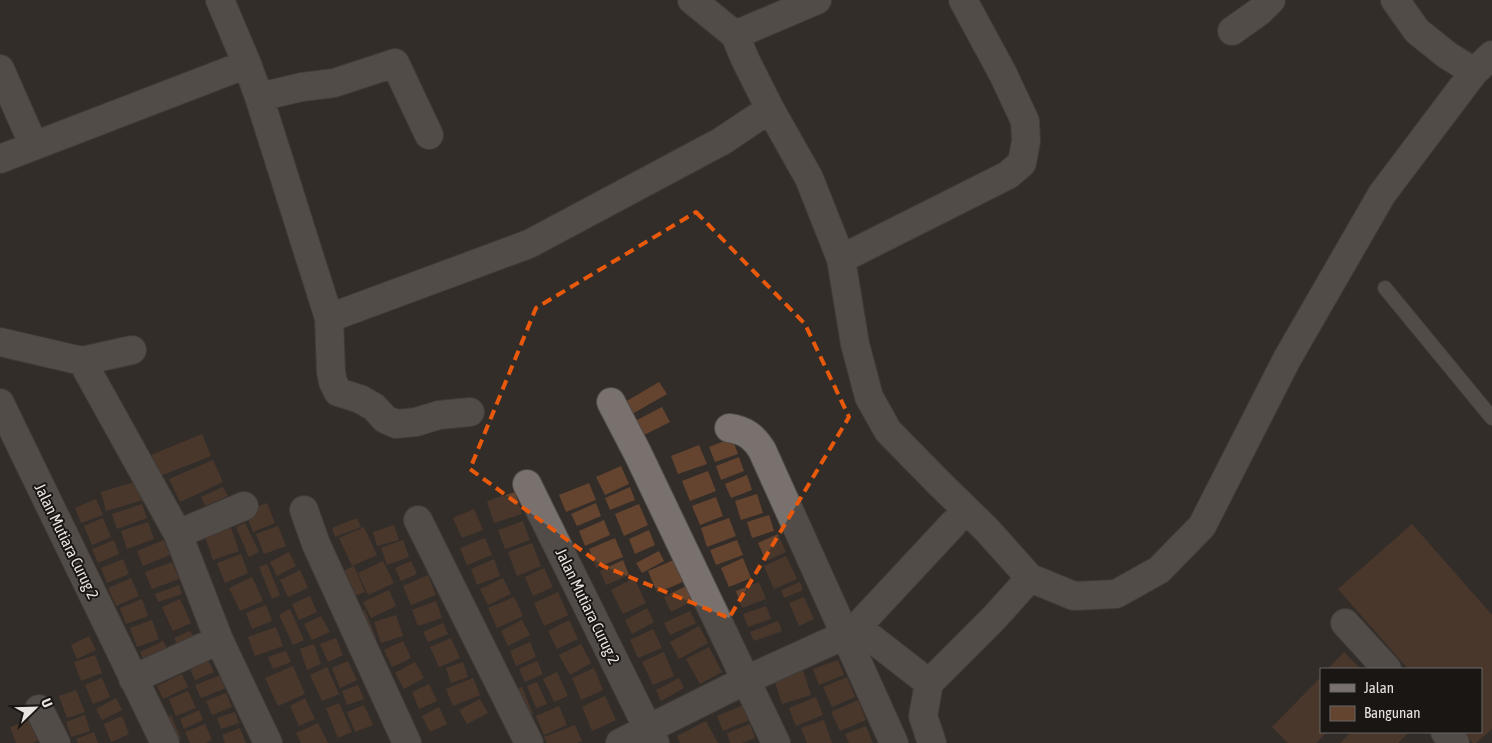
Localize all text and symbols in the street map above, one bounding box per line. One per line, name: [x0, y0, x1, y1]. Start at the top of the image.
street label: Jalan Mutiara Curug 2: [30, 480, 103, 602]
street label: Jalan Mutiara Curug 2: [551, 545, 624, 667]
legend: [1320, 668, 1482, 733]
text: Jalan: [1364, 679, 1394, 696]
north arrow: [10, 683, 60, 733]
text: U: [38, 696, 56, 710]
text: Bangunan: [1364, 704, 1421, 721]

